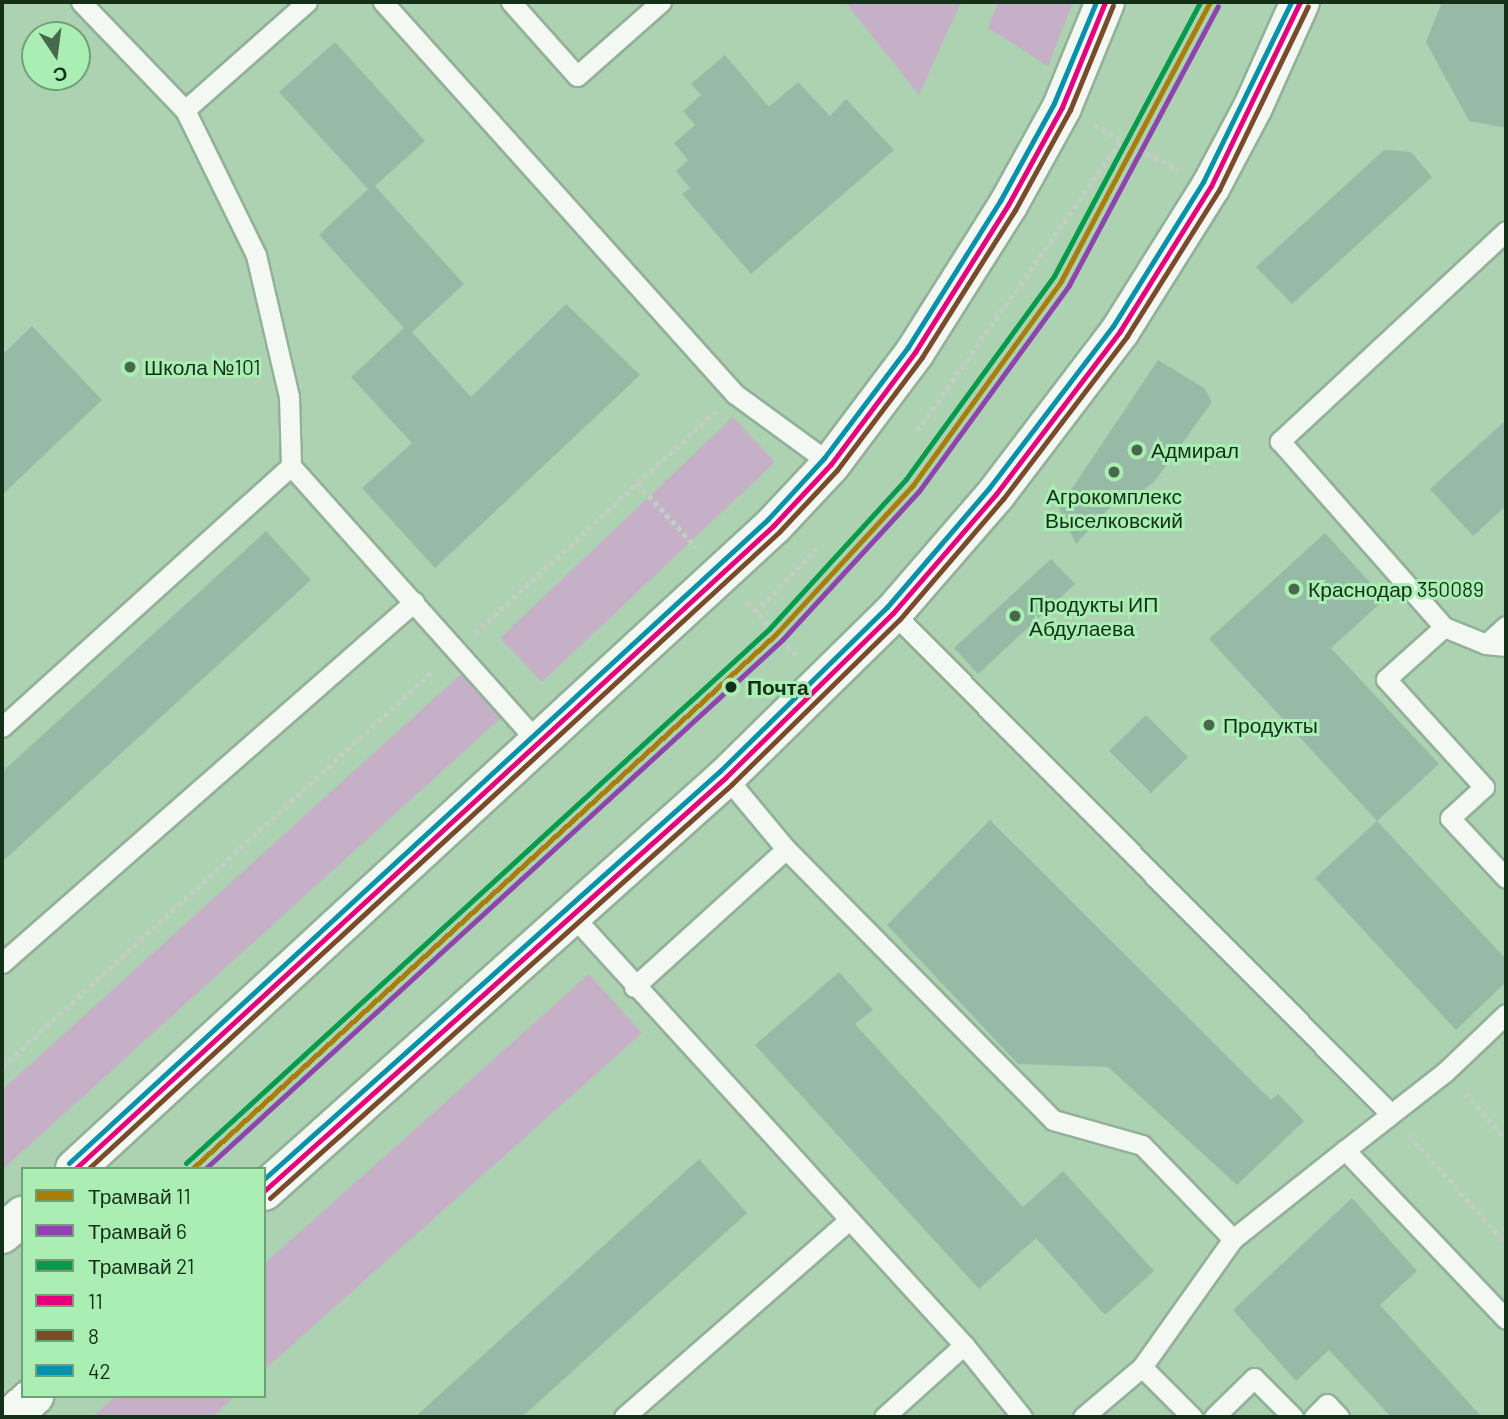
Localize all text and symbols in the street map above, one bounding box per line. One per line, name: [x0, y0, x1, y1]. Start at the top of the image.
north arrow: [21, 21, 91, 91]
text: С: [51, 62, 70, 88]
place label: Школа №101: [144, 354, 261, 380]
marker: Школа №101: [122, 359, 138, 375]
place label: Адмирал: [1151, 437, 1239, 463]
marker: Адмирал: [1129, 442, 1145, 458]
marker: Агрокомплекс Выселковский: [1106, 464, 1122, 480]
place label: Агрокомплекс Выселковский: [1045, 483, 1183, 533]
place label: Краснодар 350089: [1308, 576, 1484, 602]
marker: Краснодар 350089: [1286, 581, 1302, 597]
place label: Продукты ИП Абдулаева: [1029, 591, 1158, 641]
marker: Продукты ИП Абдулаева: [1007, 608, 1023, 624]
place label: Почта: [747, 674, 809, 700]
marker: Почта: [721, 677, 741, 697]
place label: Продукты: [1223, 712, 1318, 738]
marker: Продукты: [1201, 717, 1217, 733]
legend: [21, 1167, 266, 1398]
text: Трамвай 11: [88, 1183, 191, 1208]
text: Трамвай 6: [88, 1218, 187, 1243]
text: Трамвай 21: [88, 1253, 194, 1278]
text: 11: [88, 1288, 103, 1313]
text: 8: [88, 1323, 99, 1348]
text: 42: [88, 1358, 111, 1383]

